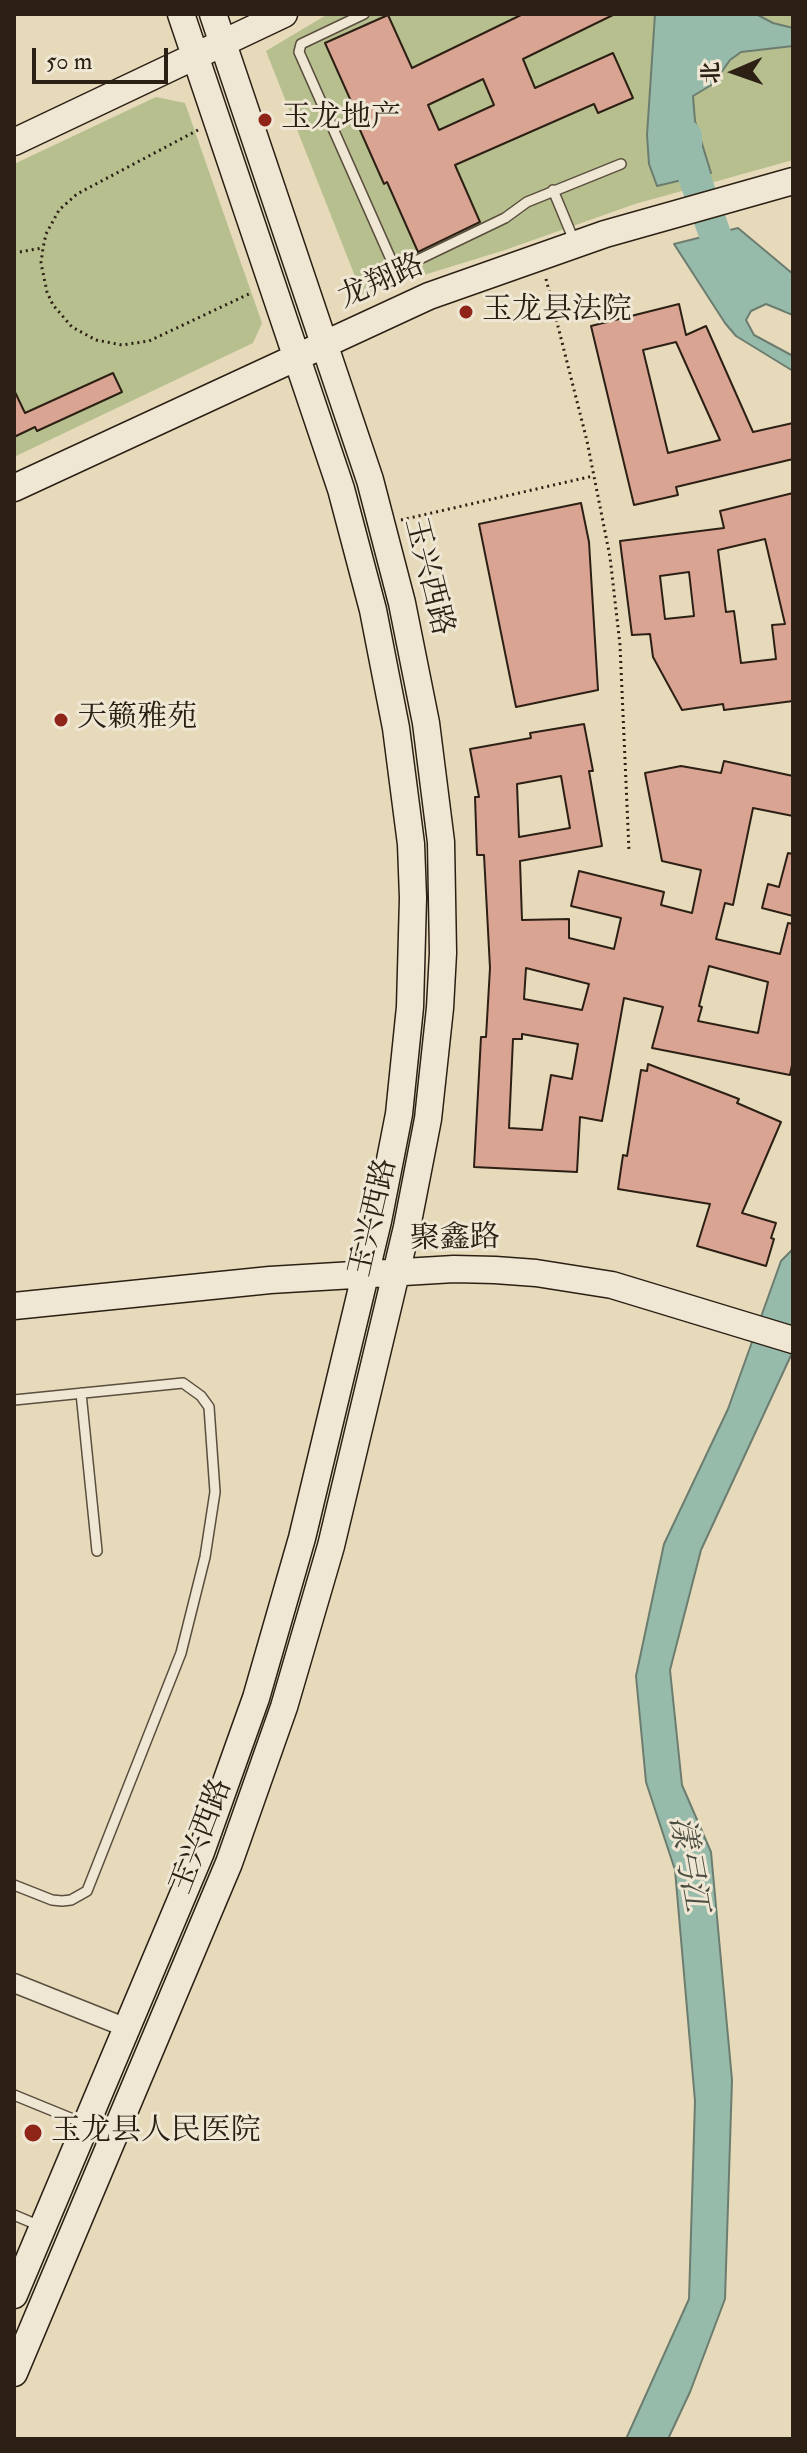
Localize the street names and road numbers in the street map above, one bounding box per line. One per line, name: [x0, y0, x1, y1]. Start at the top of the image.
street label: 龙翔路: [334, 248, 430, 318]
street label: 玉兴西路: [395, 514, 459, 640]
street label: 玉兴西路: [344, 1155, 406, 1281]
street label: 聚鑫路: [410, 1221, 500, 1259]
street label: 玉兴西路: [165, 1775, 241, 1899]

